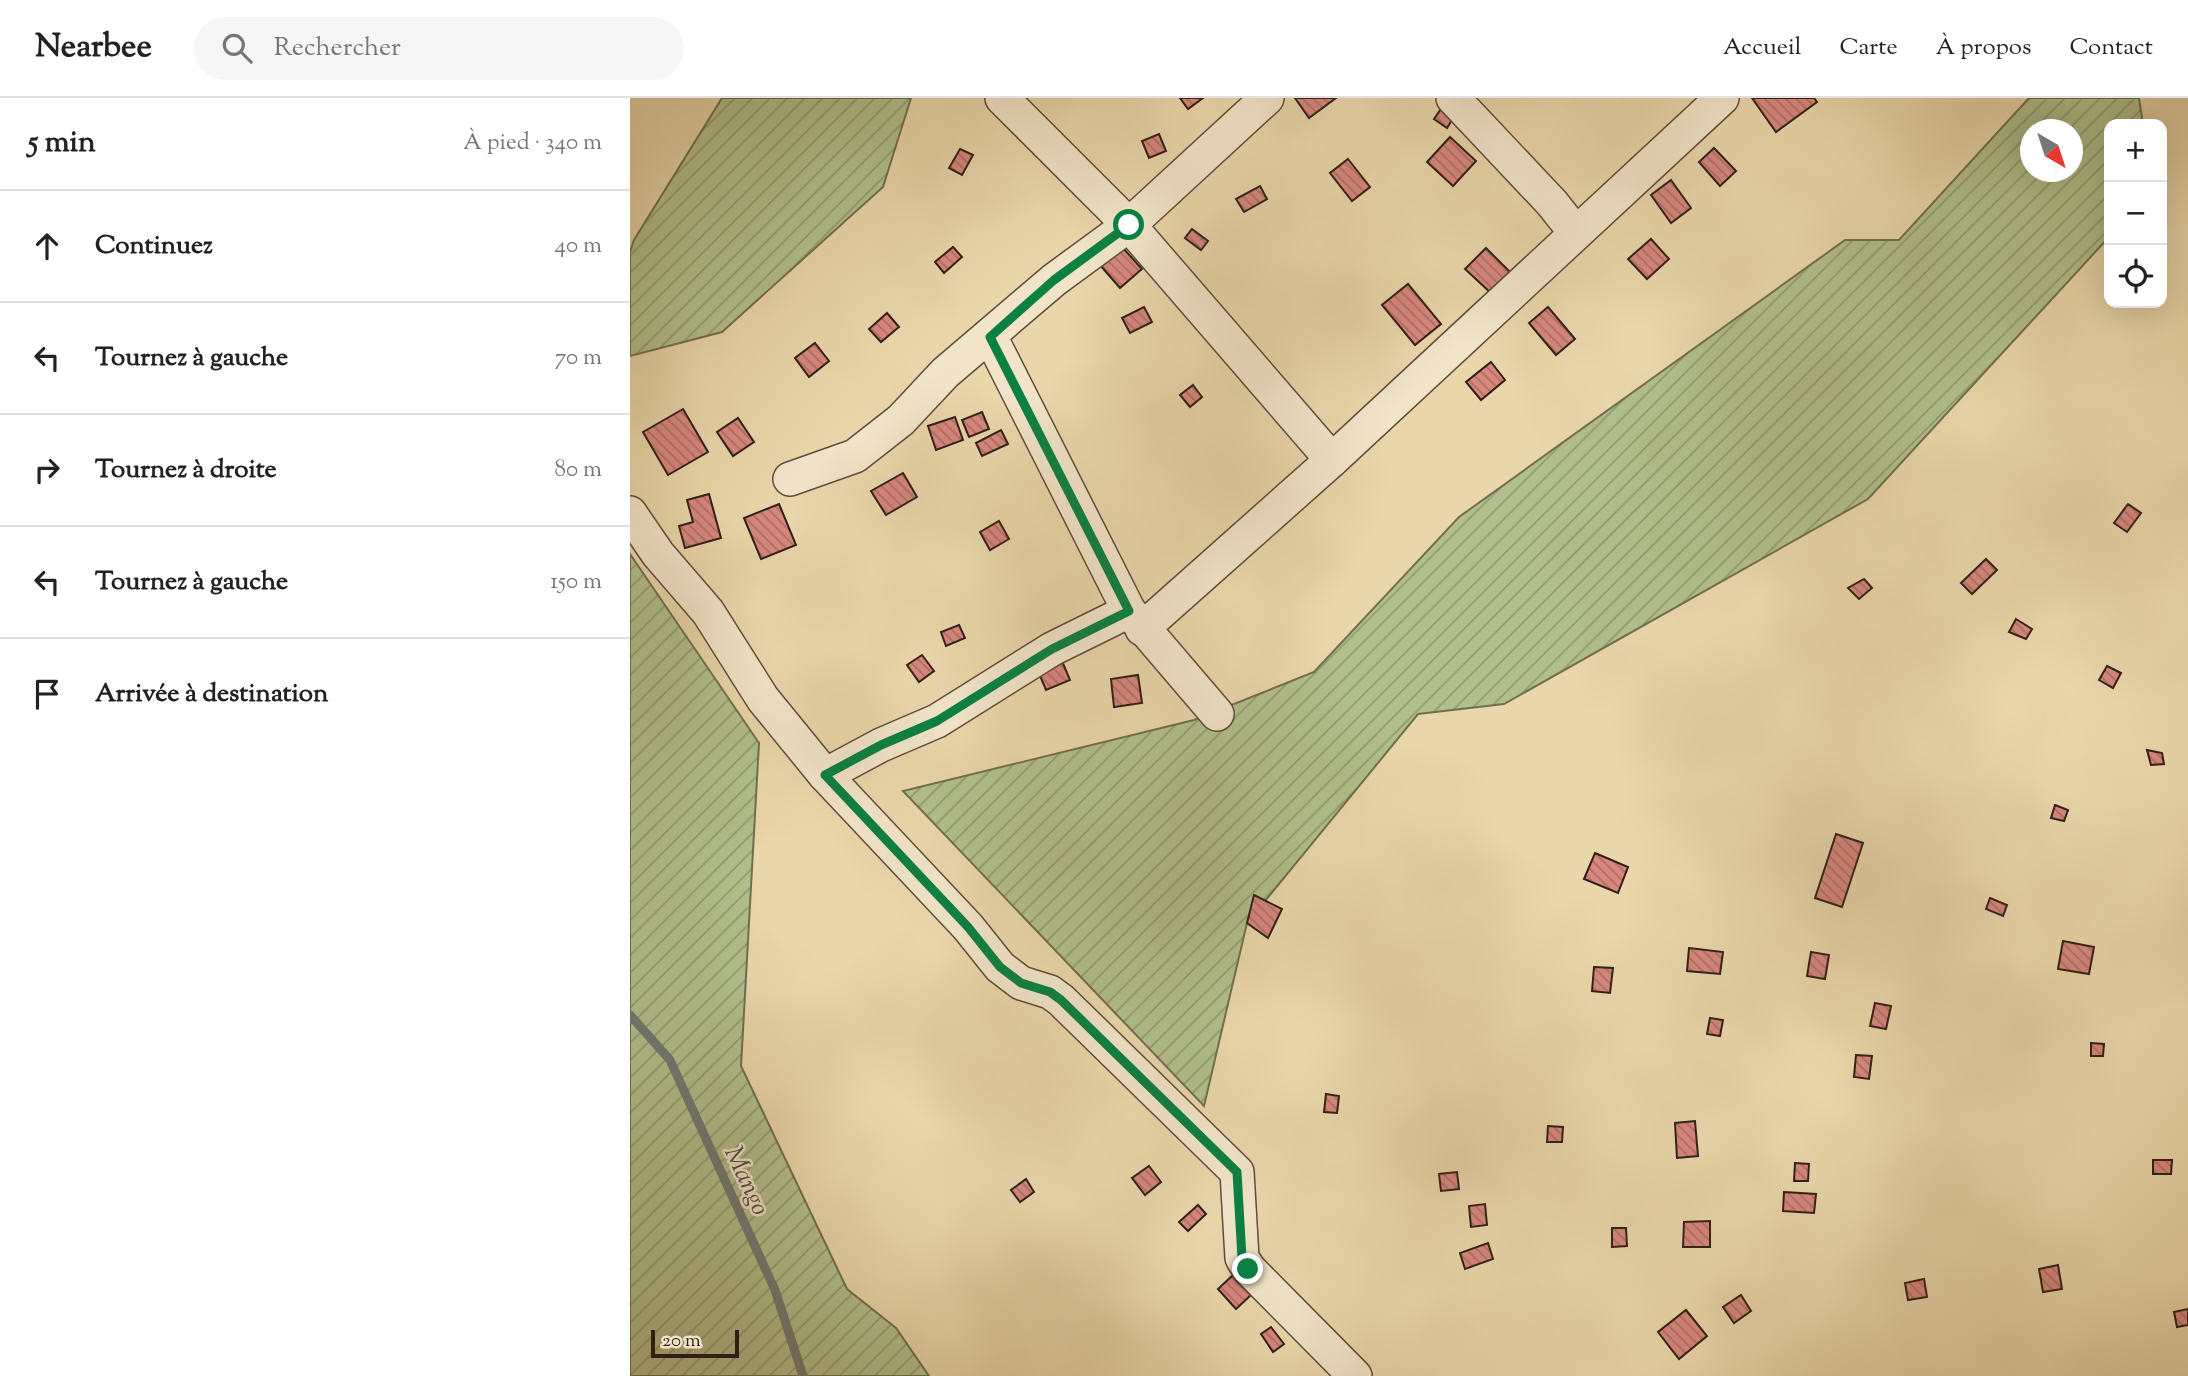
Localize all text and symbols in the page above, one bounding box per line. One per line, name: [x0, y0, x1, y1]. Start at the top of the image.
search box: [194, 17, 684, 80]
text: Nearbee: [35, 24, 152, 72]
icon: search: [218, 29, 256, 67]
text: Rechercher: [274, 30, 401, 67]
text: Accueil: [1723, 31, 1802, 65]
text: Carte: [1840, 31, 1898, 65]
text: À propos: [1936, 31, 2031, 65]
text: Contact: [2069, 31, 2153, 65]
north arrow: [2020, 119, 2083, 182]
map controls: [2104, 119, 2167, 308]
button: +: [2104, 119, 2167, 182]
text: 5 min: [28, 122, 96, 165]
text: À pied · 340 m: [463, 127, 602, 160]
button: −: [2104, 182, 2167, 245]
route start: [1113, 209, 1144, 240]
icon: ahead: [28, 227, 66, 265]
text: Continuez: [95, 228, 213, 265]
text: 40 m: [555, 230, 602, 263]
button: locate: [2104, 245, 2167, 308]
icon: left: [28, 339, 66, 377]
text: Tournez à gauche: [95, 340, 288, 377]
text: 70 m: [555, 342, 602, 375]
icon: right: [28, 451, 66, 489]
text: Tournez à droite: [95, 452, 277, 489]
text: 80 m: [554, 454, 602, 487]
icon: left: [28, 563, 66, 601]
text: Tournez à gauche: [95, 564, 288, 601]
text: 150 m: [550, 566, 602, 599]
icon: arrive: [28, 675, 66, 713]
text: Arrivée à destination: [95, 676, 328, 713]
water label: Mango: [714, 1140, 778, 1222]
route end: [1232, 1253, 1263, 1284]
scale bar: [651, 1327, 738, 1359]
text: 20 m: [662, 1328, 701, 1355]

